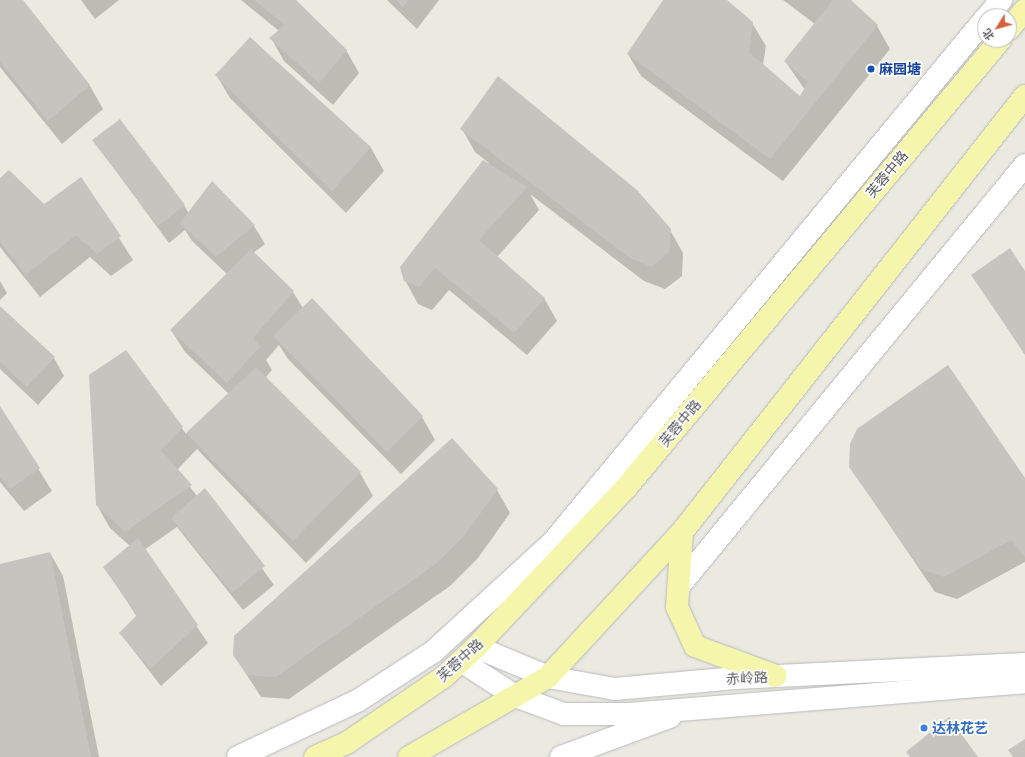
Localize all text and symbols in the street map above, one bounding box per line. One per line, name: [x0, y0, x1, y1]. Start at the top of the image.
north arrow: [977, 8, 1017, 48]
text: 北: [980, 27, 996, 43]
place label: 麻园塘: [879, 61, 921, 77]
marker: 麻园塘: [866, 64, 876, 74]
street label: 芙蓉中路: [863, 147, 911, 201]
street label: 芙蓉中路: [656, 396, 704, 450]
street label: 芙蓉中路: [434, 635, 486, 685]
street label: 赤岭路: [726, 669, 768, 687]
place label: 达林花艺: [932, 720, 988, 736]
marker: 达林花艺: [919, 723, 929, 733]

